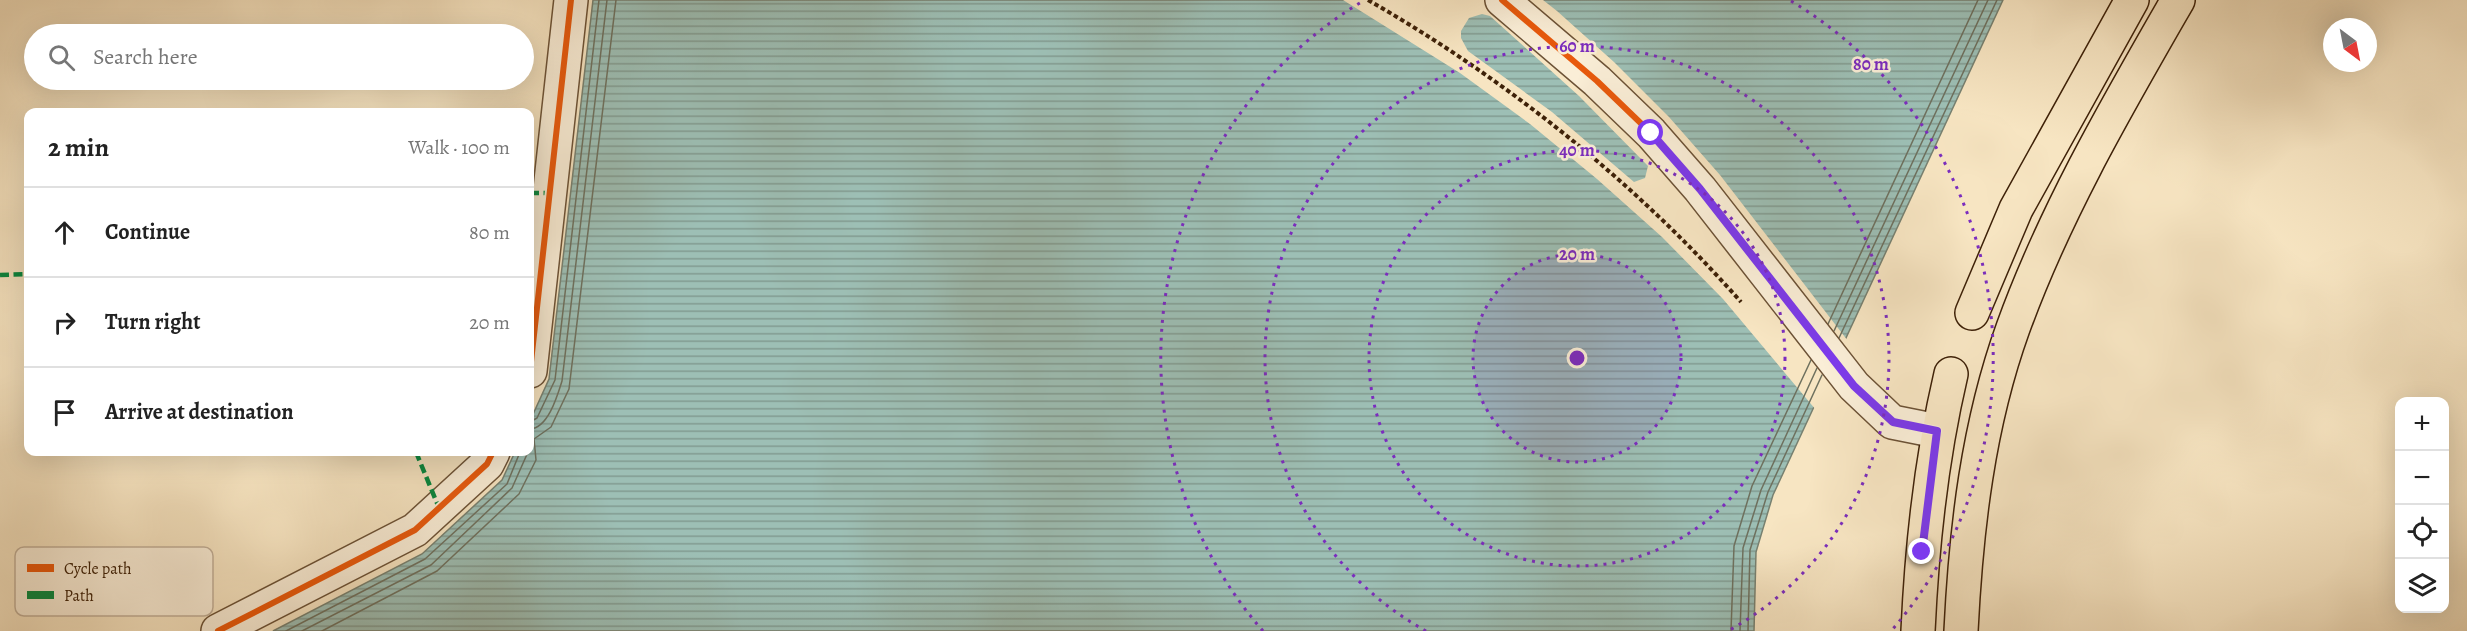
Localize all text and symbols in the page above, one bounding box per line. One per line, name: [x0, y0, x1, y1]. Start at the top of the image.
north arrow: [2323, 18, 2377, 72]
search box: [24, 24, 534, 90]
text: 60 m: [1559, 34, 1595, 58]
icon: search: [45, 41, 78, 74]
text: Search here: [93, 42, 198, 72]
text: 80 m: [1853, 52, 1889, 76]
route start: [1637, 119, 1663, 145]
text: 2 min: [48, 130, 109, 165]
text: Walk · 100 m: [408, 134, 510, 161]
text: 40 m: [1559, 138, 1595, 162]
icon: ahead: [48, 216, 81, 249]
text: Continue: [105, 217, 190, 247]
text: 80 m: [469, 219, 510, 246]
text: 20 m: [1559, 242, 1595, 266]
icon: right: [48, 306, 81, 339]
text: Turn right: [105, 307, 201, 337]
text: 20 m: [469, 309, 510, 336]
centre of rings: [1567, 348, 1587, 368]
icon: arrive: [48, 396, 81, 429]
text: Arrive at destination: [105, 397, 294, 427]
map controls: [2395, 397, 2449, 613]
button: +: [2395, 397, 2449, 451]
button: −: [2395, 451, 2449, 505]
button: locate: [2395, 505, 2449, 559]
route end: [1908, 538, 1934, 564]
legend: [15, 547, 213, 616]
text: Cycle path: [64, 558, 132, 580]
button: layers: [2395, 559, 2449, 613]
text: Path: [64, 585, 94, 607]

